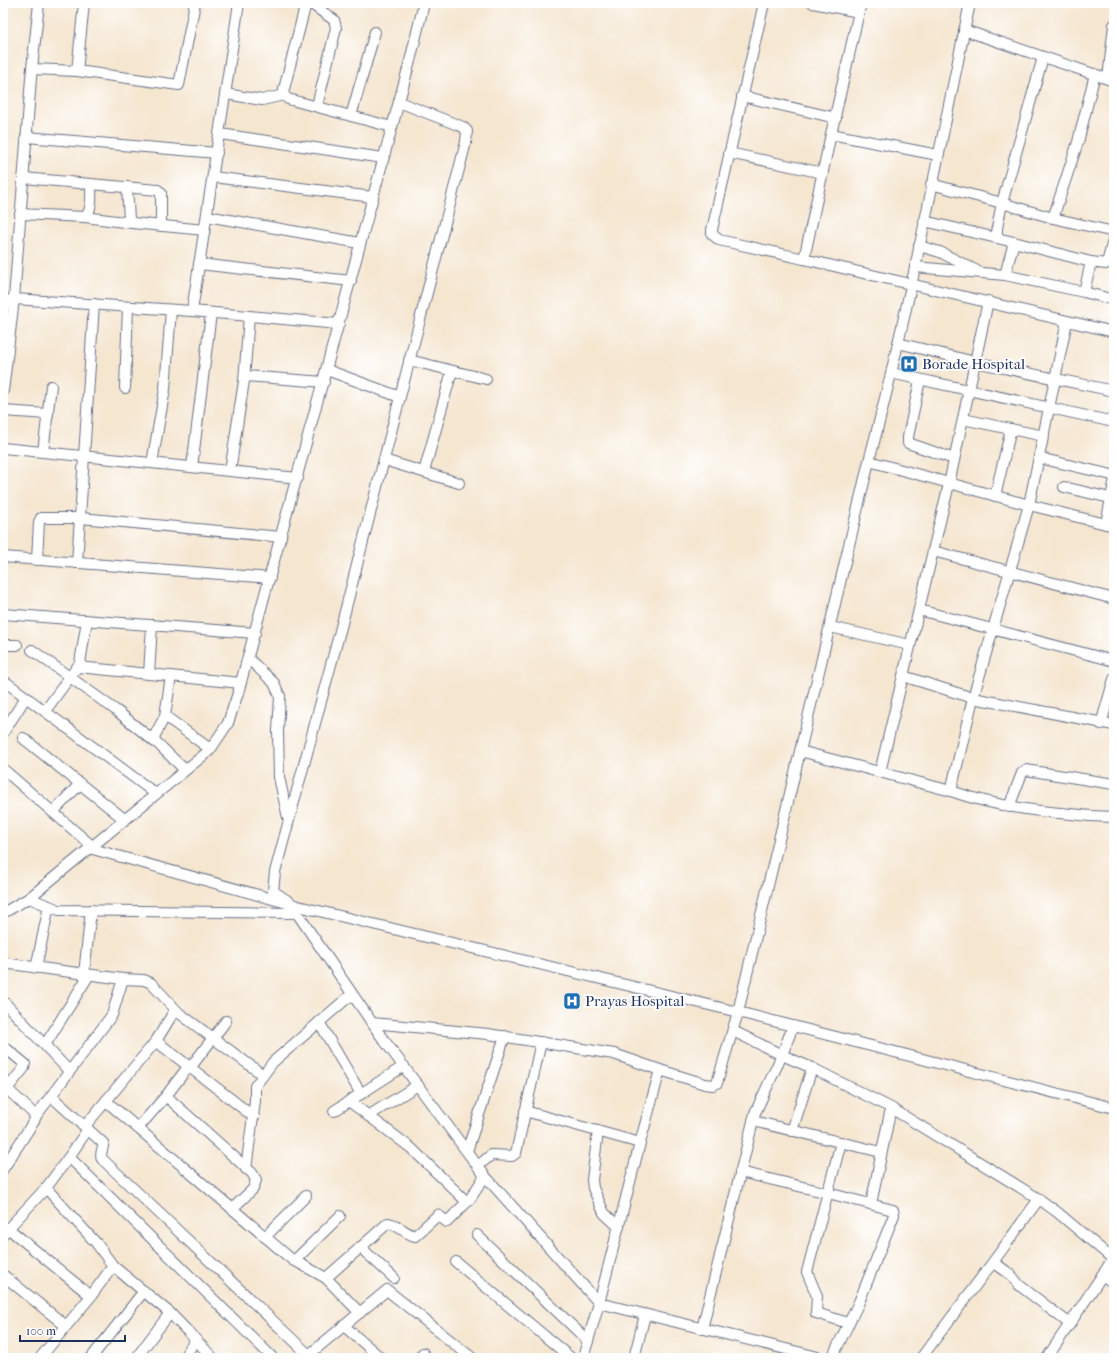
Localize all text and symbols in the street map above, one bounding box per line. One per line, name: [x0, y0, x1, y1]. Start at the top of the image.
hospital icon: Borade Hospital: [899, 354, 919, 374]
place label: Borade Hospital: [922, 355, 1025, 373]
hospital icon: Prayas Hospital: [562, 991, 582, 1011]
place label: Prayas Hospital: [585, 992, 684, 1010]
scale bar: [20, 1317, 125, 1343]
text: 100 m: [26, 1324, 56, 1338]

